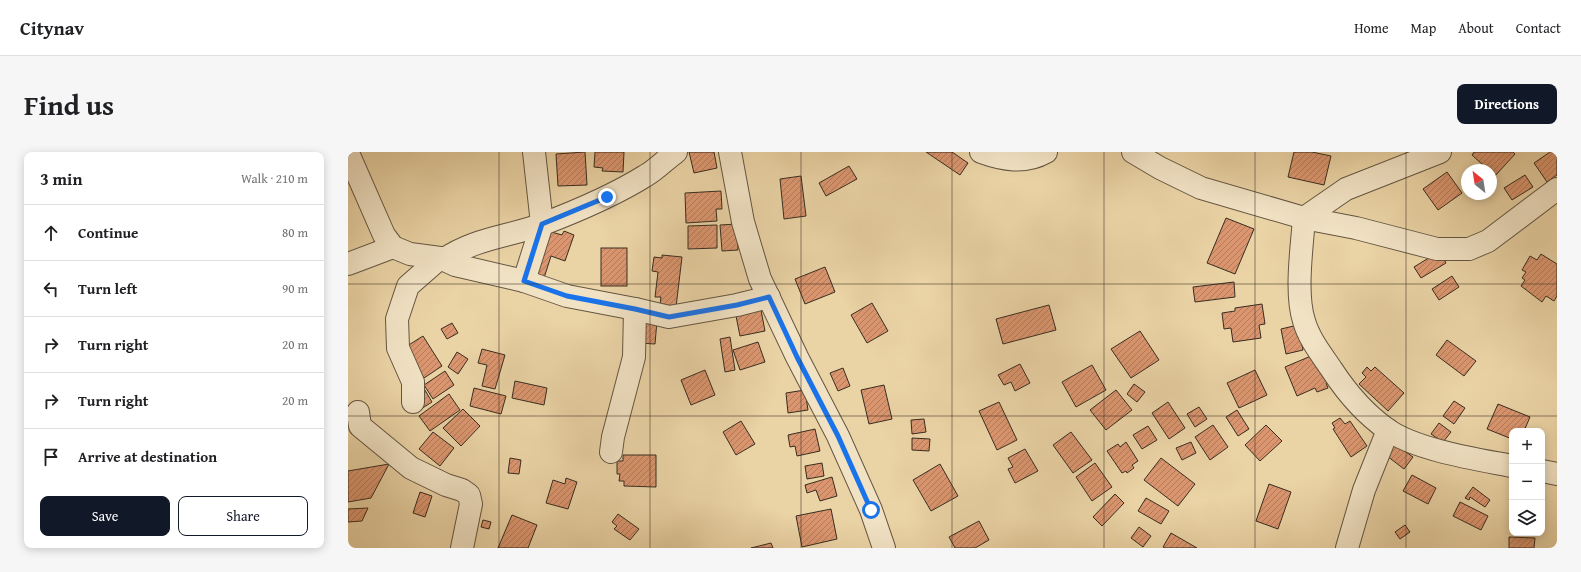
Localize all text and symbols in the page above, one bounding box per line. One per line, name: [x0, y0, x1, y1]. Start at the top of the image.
text: Citynav: [20, 14, 84, 42]
text: Home: [1354, 18, 1389, 38]
text: Map: [1411, 18, 1436, 38]
text: About: [1458, 18, 1494, 38]
text: Contact: [1516, 18, 1561, 38]
text: Find us: [24, 84, 114, 125]
button: Directions: [1457, 84, 1557, 124]
north arrow: [1461, 164, 1497, 200]
text: 3 min: [40, 166, 82, 191]
text: Walk · 210 m: [241, 169, 308, 188]
route end: [598, 188, 616, 206]
icon: ahead: [40, 222, 62, 244]
text: Continue: [78, 222, 139, 243]
text: 80 m: [282, 223, 308, 242]
icon: left: [40, 278, 62, 300]
text: Turn left: [78, 278, 137, 299]
text: 90 m: [282, 279, 308, 298]
icon: right: [40, 334, 62, 356]
text: Turn right: [78, 334, 149, 355]
text: 20 m: [282, 335, 308, 354]
icon: right: [40, 390, 62, 412]
text: Turn right: [78, 390, 149, 411]
text: 20 m: [282, 391, 308, 410]
map controls: [1509, 428, 1545, 536]
button: +: [1509, 428, 1545, 464]
icon: arrive: [40, 446, 62, 468]
text: Arrive at destination: [78, 446, 217, 467]
button: −: [1509, 464, 1545, 500]
button: Save: [40, 496, 170, 536]
button: Share: [178, 496, 308, 536]
button: layers: [1509, 500, 1545, 536]
route start: [862, 501, 880, 519]

